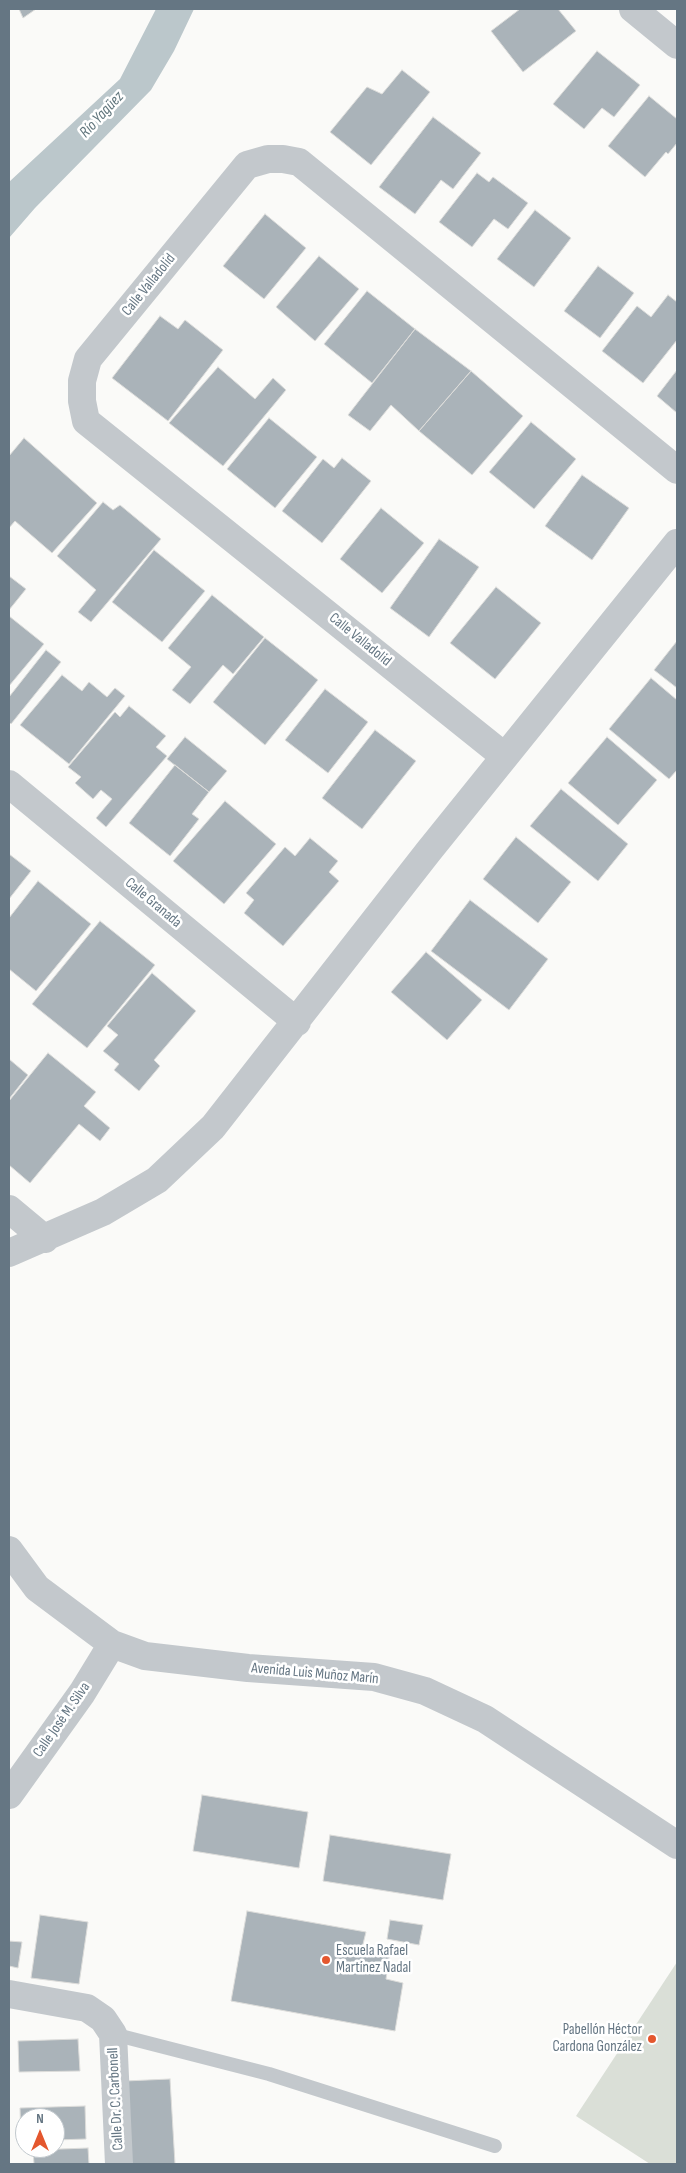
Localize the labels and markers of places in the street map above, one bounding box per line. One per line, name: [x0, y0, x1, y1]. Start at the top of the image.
place label: Escuela Rafael Martínez Nadal: [336, 1942, 411, 1977]
marker: Escuela Rafael Martínez Nadal: [320, 1954, 332, 1966]
place label: Pabellón Héctor Cardona González: [553, 2021, 642, 2056]
marker: Pabellón Héctor Cardona González: [646, 2033, 658, 2045]

